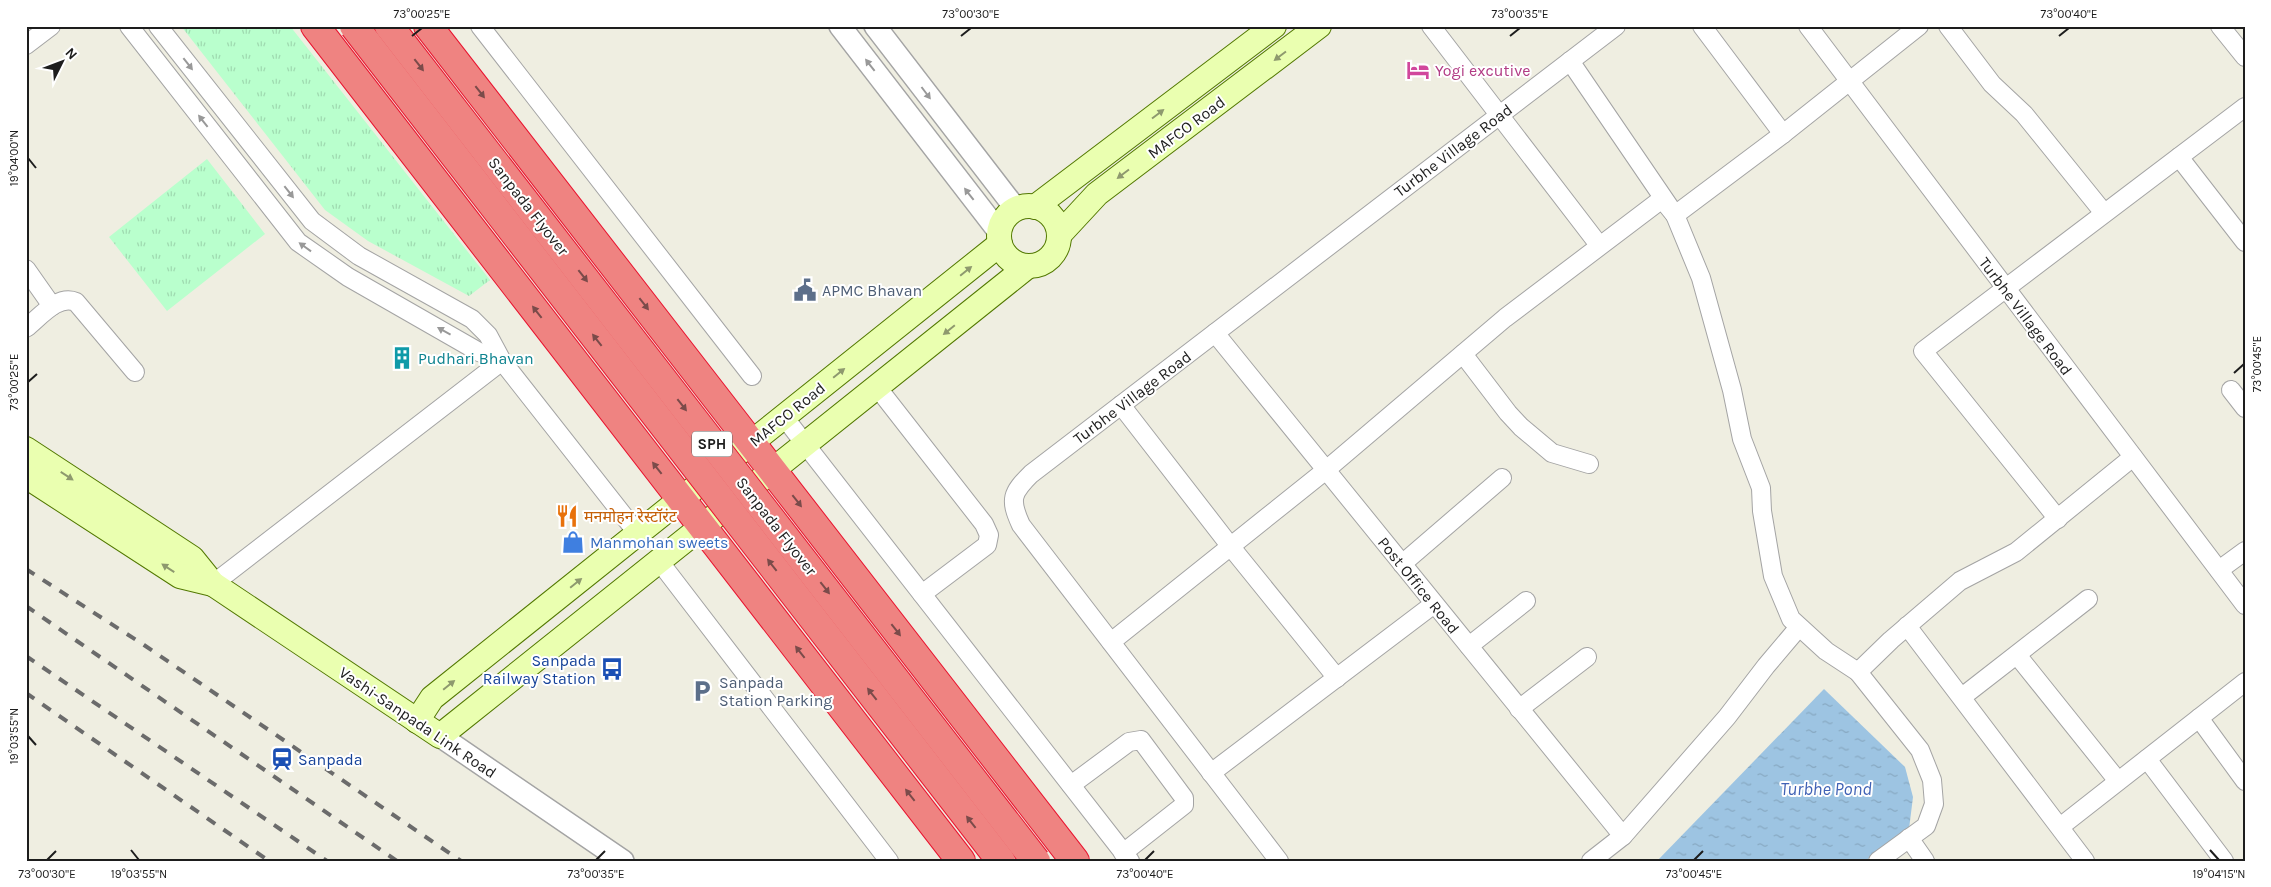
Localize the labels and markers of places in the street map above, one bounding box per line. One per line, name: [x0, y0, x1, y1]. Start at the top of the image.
hotel icon: Yogi excutive: [1405, 57, 1431, 83]
place label: Yogi excutive: [1435, 61, 1530, 80]
public building icon: APMC Bhavan: [792, 277, 818, 303]
place label: APMC Bhavan: [822, 281, 922, 300]
building icon: Pudhari Bhavan: [389, 345, 415, 371]
place label: Pudhari Bhavan: [418, 349, 534, 368]
restaurant icon: मनमोहन रेस्टॉरंट: [554, 503, 580, 529]
place label: मनमोहन रेस्टॉरंट: [584, 507, 678, 526]
shop icon: Manmohan sweets: [560, 529, 586, 555]
place label: Manmohan sweets: [590, 533, 729, 552]
place label: Sanpada Railway Station: [483, 651, 596, 688]
bus stop icon: Sanpada Railway Station: [599, 656, 625, 682]
place label: Sanpada Station Parking: [719, 673, 832, 710]
parking icon: Sanpada Station Parking: [689, 678, 715, 704]
station icon: Sanpada: [269, 746, 295, 772]
place label: Sanpada: [298, 750, 363, 769]

